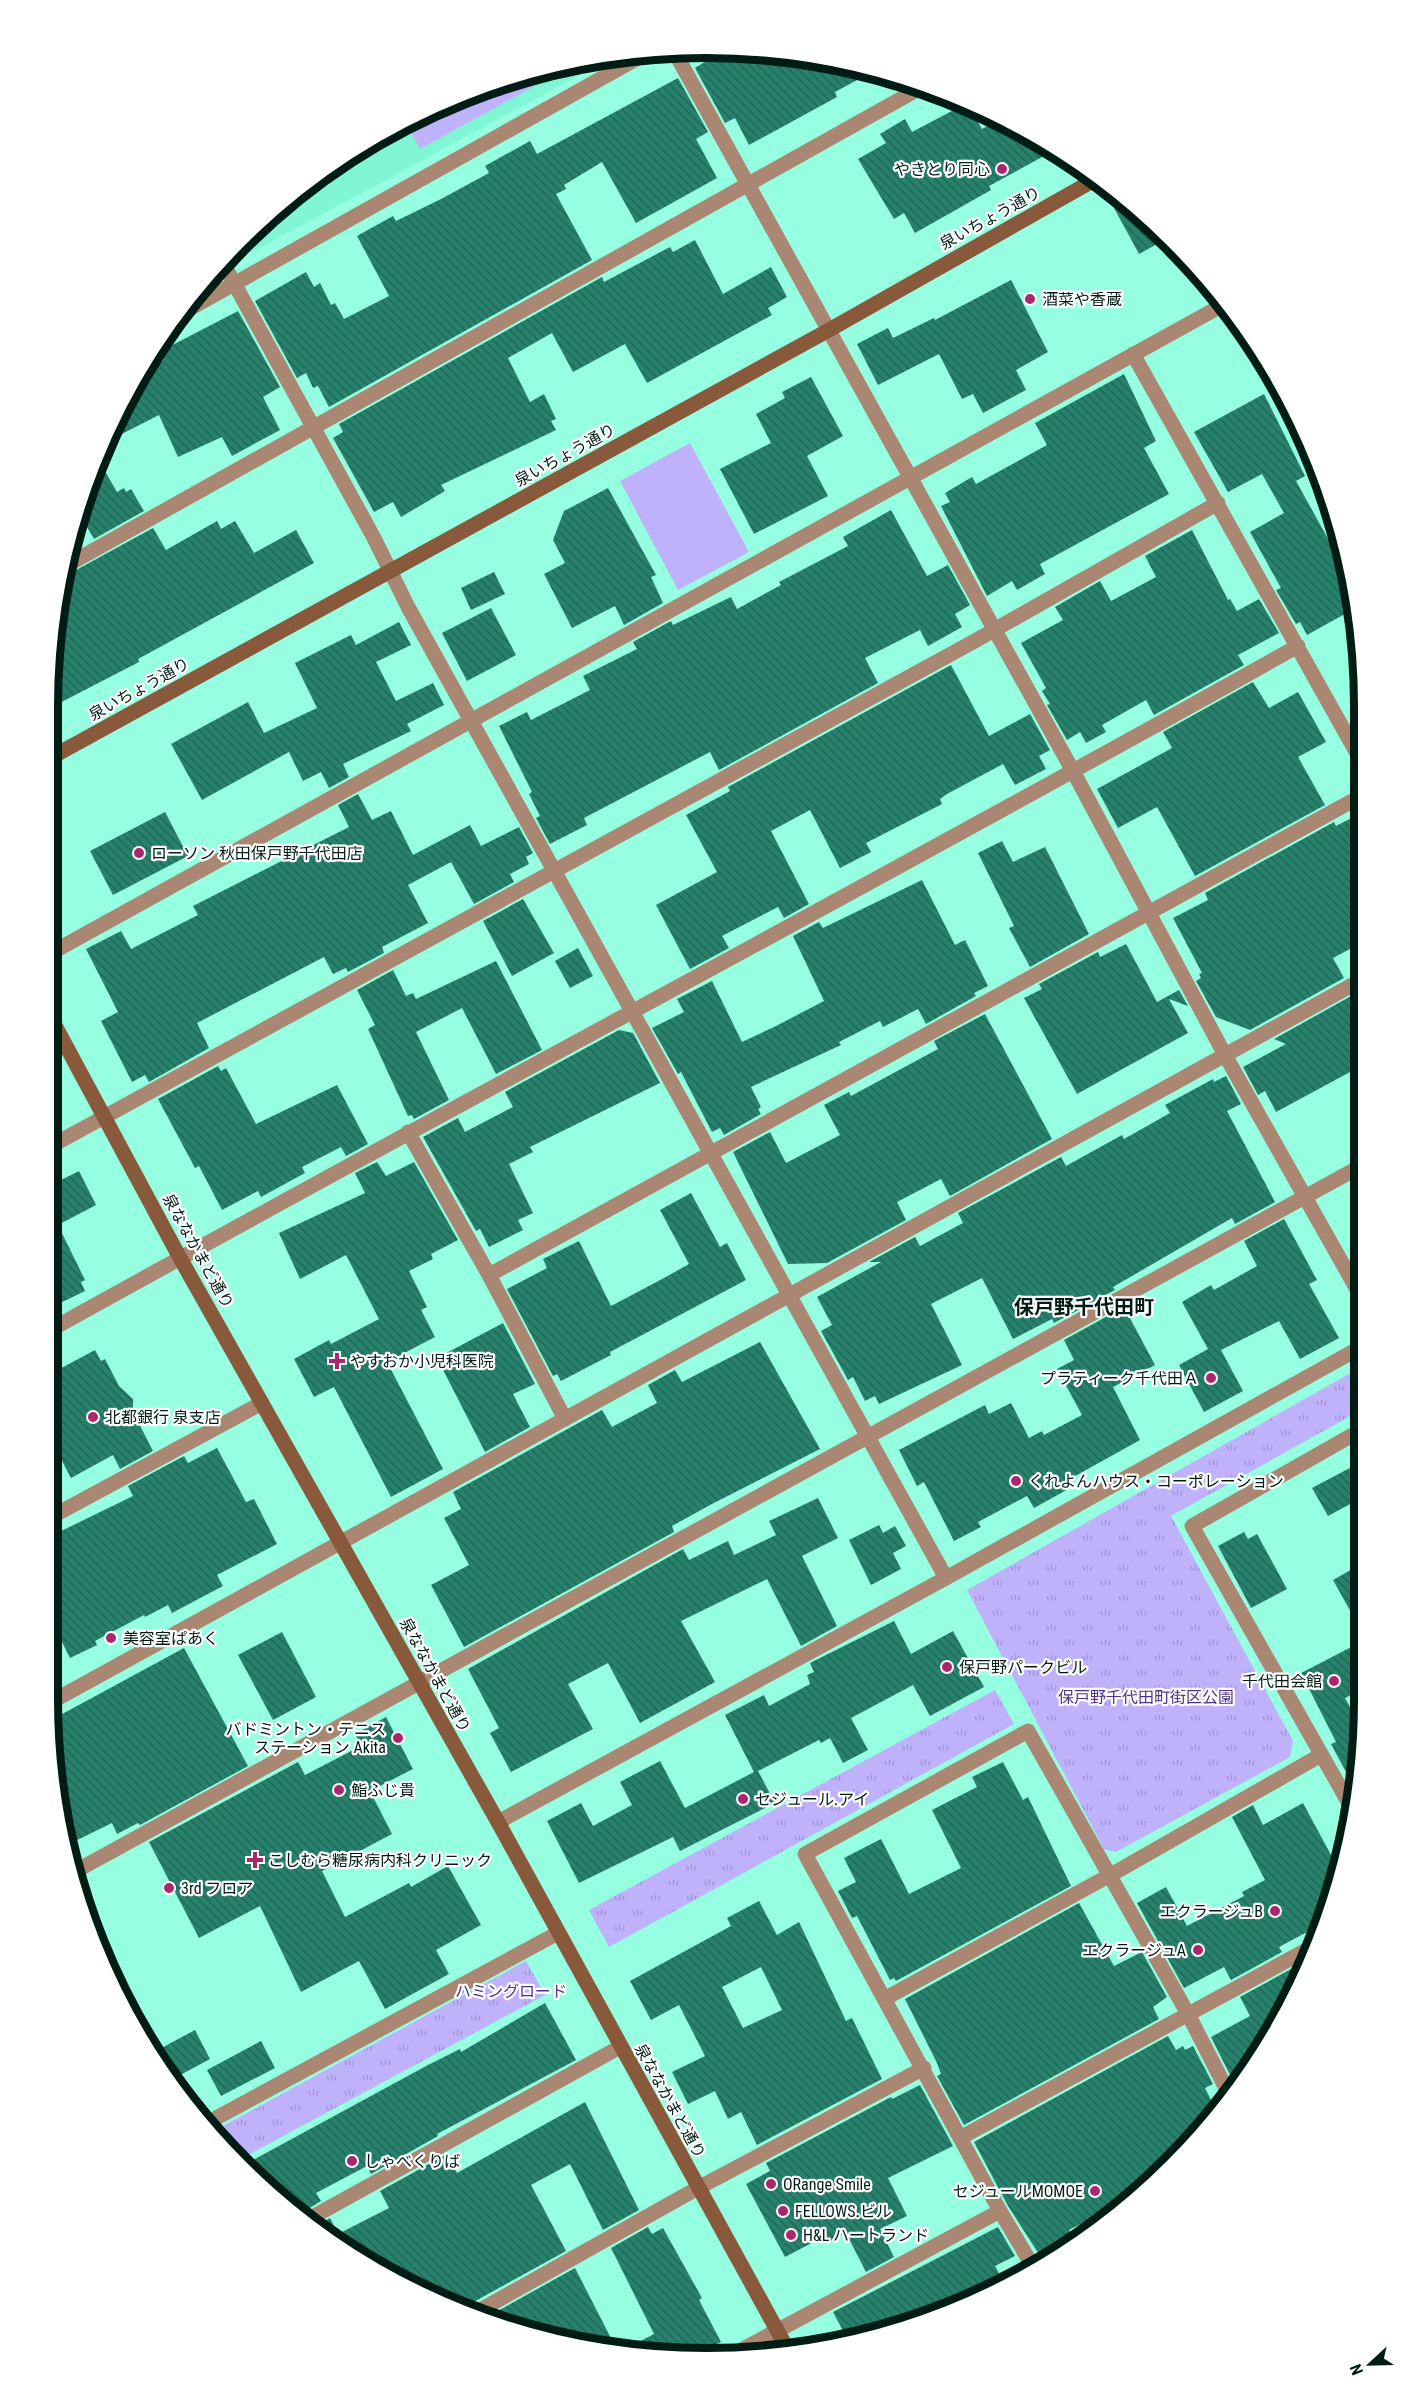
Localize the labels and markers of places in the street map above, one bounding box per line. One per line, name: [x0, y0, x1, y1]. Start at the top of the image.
place label: やきとり同心: [894, 160, 990, 179]
marker: やきとり同心: [995, 162, 1009, 176]
place label: 酒菜や香蔵: [1042, 290, 1122, 309]
marker: 酒菜や香蔵: [1023, 292, 1037, 306]
place label: ローソン 秋田保戸野千代田店: [151, 844, 363, 863]
marker: ローソン 秋田保戸野千代田店: [132, 846, 146, 860]
marker: やすおか小児科医院: [328, 1352, 346, 1370]
place label: やすおか小児科医院: [350, 1352, 494, 1371]
place label: プラティーク千代田Ａ: [1040, 1369, 1199, 1388]
marker: プラティーク千代田Ａ: [1204, 1371, 1218, 1385]
place label: 北都銀行 泉支店: [105, 1408, 221, 1427]
marker: 北都銀行 泉支店: [86, 1410, 100, 1424]
place label: くれよんハウス・コーポレーション: [1028, 1472, 1284, 1491]
marker: くれよんハウス・コーポレーション: [1009, 1474, 1023, 1488]
place label: 美容室ぱあく: [123, 1629, 219, 1648]
marker: 美容室ぱあく: [104, 1631, 118, 1645]
place label: 保戸野パークビル: [959, 1658, 1087, 1677]
marker: 保戸野パークビル: [940, 1660, 954, 1674]
place label: 千代田会館: [1242, 1672, 1322, 1691]
marker: 千代田会館: [1327, 1674, 1341, 1688]
place label: バドミントン・テニス ステーション Akita: [226, 1720, 386, 1757]
marker: バドミントン・テニス ステーション Akita: [391, 1731, 405, 1745]
place label: 鮨ふじ貴: [351, 1781, 415, 1800]
marker: 鮨ふじ貴: [332, 1783, 346, 1797]
place label: セジュール.アイ: [755, 1790, 869, 1809]
marker: セジュール.アイ: [736, 1792, 750, 1806]
marker: こしむら糖尿病内科クリニック: [246, 1851, 264, 1869]
place label: こしむら糖尿病内科クリニック: [268, 1851, 492, 1870]
place label: 3rd フロア: [181, 1879, 253, 1898]
marker: 3rd フロア: [162, 1881, 176, 1895]
place label: エクラージュB: [1160, 1902, 1263, 1921]
marker: エクラージュB: [1268, 1904, 1282, 1918]
place label: エクラージュA: [1082, 1941, 1186, 1960]
marker: エクラージュA: [1191, 1943, 1205, 1957]
place label: しゃべくりば: [364, 2152, 460, 2171]
marker: しゃべくりば: [345, 2154, 359, 2168]
place label: ORange Smile: [783, 2175, 871, 2194]
marker: ORange Smile: [764, 2177, 778, 2191]
place label: セジュールMOMOE: [953, 2182, 1083, 2201]
marker: セジュールMOMOE: [1088, 2184, 1102, 2198]
place label: FELLOWS.ビル: [795, 2202, 892, 2221]
marker: FELLOWS.ビル: [776, 2204, 790, 2218]
place label: H&L ハートランド: [803, 2226, 929, 2245]
marker: H&L ハートランド: [784, 2228, 798, 2242]

